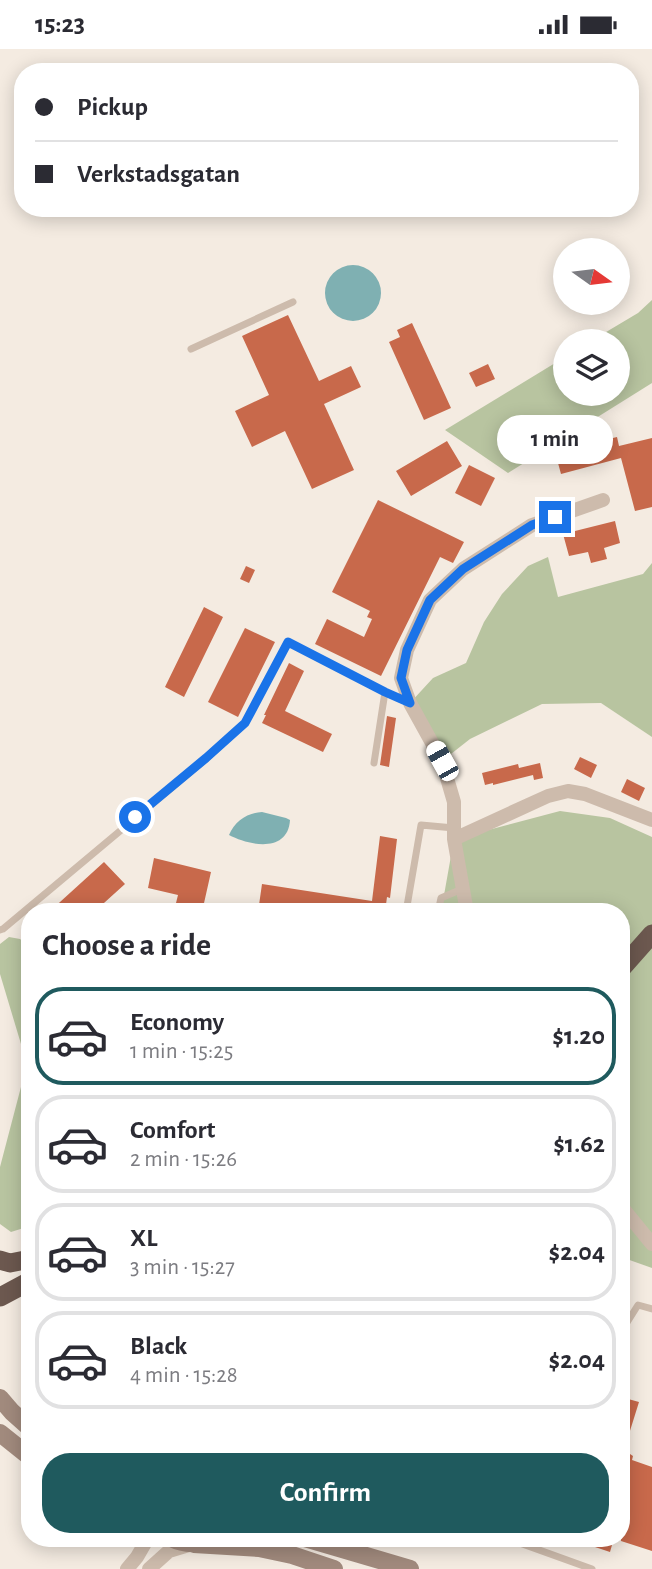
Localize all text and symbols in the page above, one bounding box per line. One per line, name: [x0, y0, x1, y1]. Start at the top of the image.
text: 15:23: [35, 11, 85, 37]
text: Pickup: [77, 94, 148, 120]
text: Verkstadsgatan: [77, 161, 240, 187]
north arrow: [553, 238, 630, 315]
map controls: [553, 238, 630, 406]
button: layers: [553, 329, 630, 406]
callout: 1 min: [497, 415, 613, 465]
text: 1 min: [531, 428, 579, 451]
route end: [539, 501, 571, 533]
car: [423, 738, 462, 784]
route start: [119, 801, 151, 833]
text: Choose a ride: [42, 929, 211, 961]
icon: car: [46, 1005, 109, 1068]
text: Economy: [130, 1009, 224, 1035]
text: $1.20: [552, 1023, 605, 1049]
text: 1 min · 15:25: [130, 1040, 233, 1063]
icon: car: [46, 1113, 109, 1176]
text: Comfort: [130, 1117, 215, 1143]
text: $1.62: [553, 1131, 605, 1157]
text: 2 min · 15:26: [130, 1148, 237, 1171]
icon: car: [46, 1221, 109, 1284]
text: XL: [130, 1225, 157, 1251]
text: $2.04: [548, 1239, 605, 1265]
text: 3 min · 15:27: [130, 1256, 235, 1279]
icon: car: [46, 1329, 109, 1392]
text: Black: [130, 1333, 187, 1359]
text: $2.04: [548, 1347, 605, 1373]
text: 4 min · 15:28: [130, 1364, 238, 1387]
button: Confirm: [42, 1453, 609, 1533]

